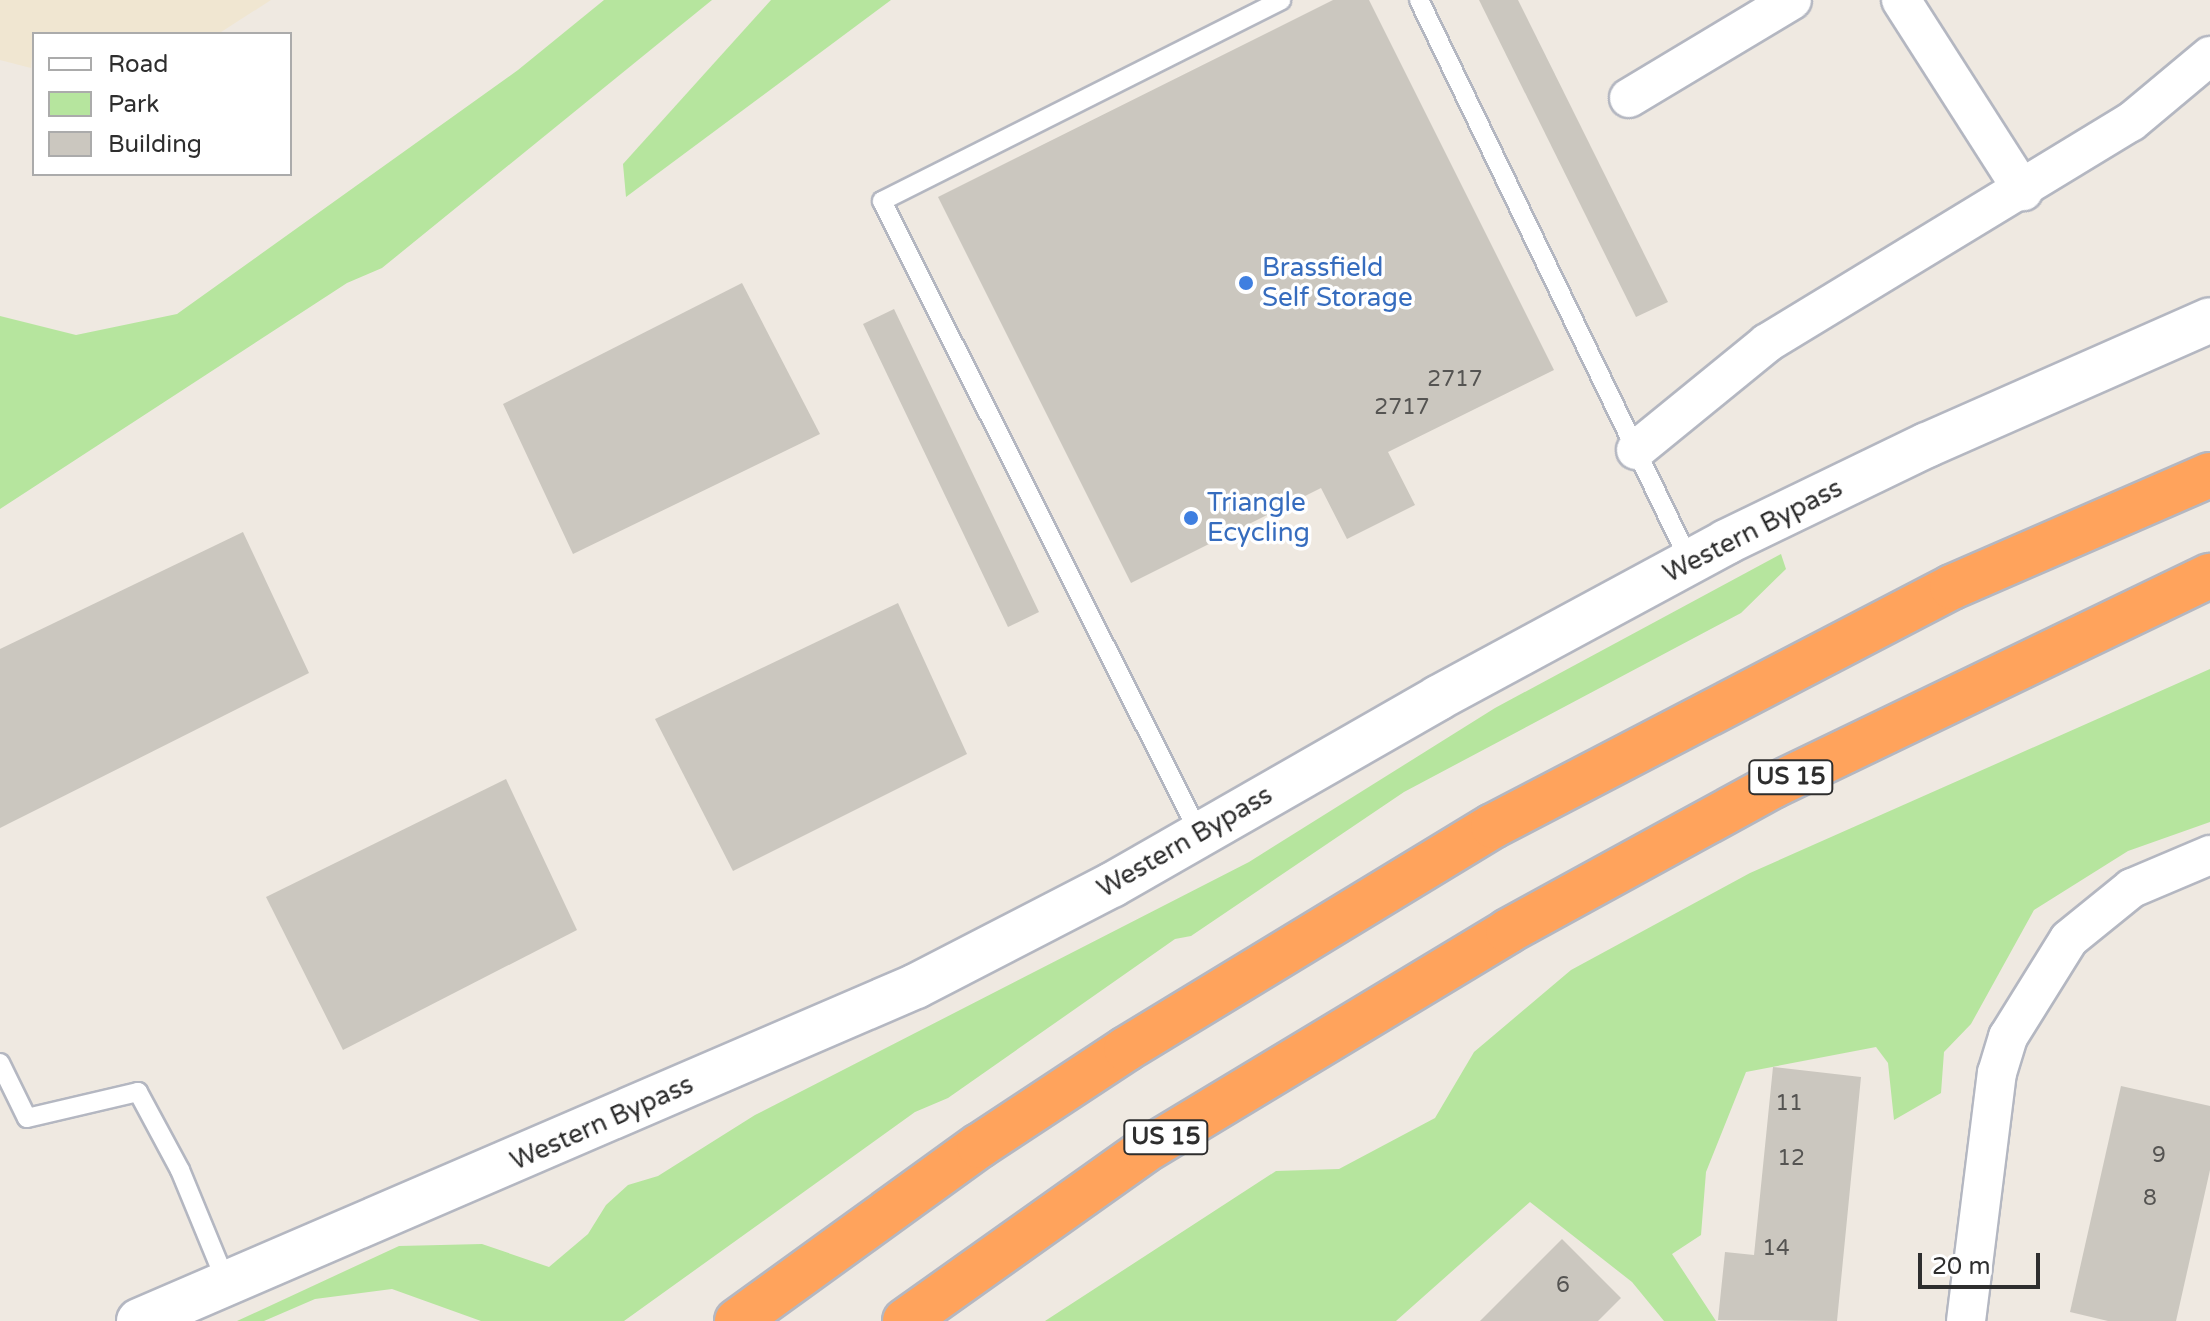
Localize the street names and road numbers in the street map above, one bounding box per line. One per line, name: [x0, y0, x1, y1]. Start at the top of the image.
street label: Western Bypass: [1658, 472, 1848, 590]
road number: US 15: [1747, 757, 1835, 797]
street label: Western Bypass: [1092, 779, 1278, 905]
street label: Western Bypass: [506, 1069, 698, 1177]
road number: US 15: [1122, 1117, 1210, 1157]

